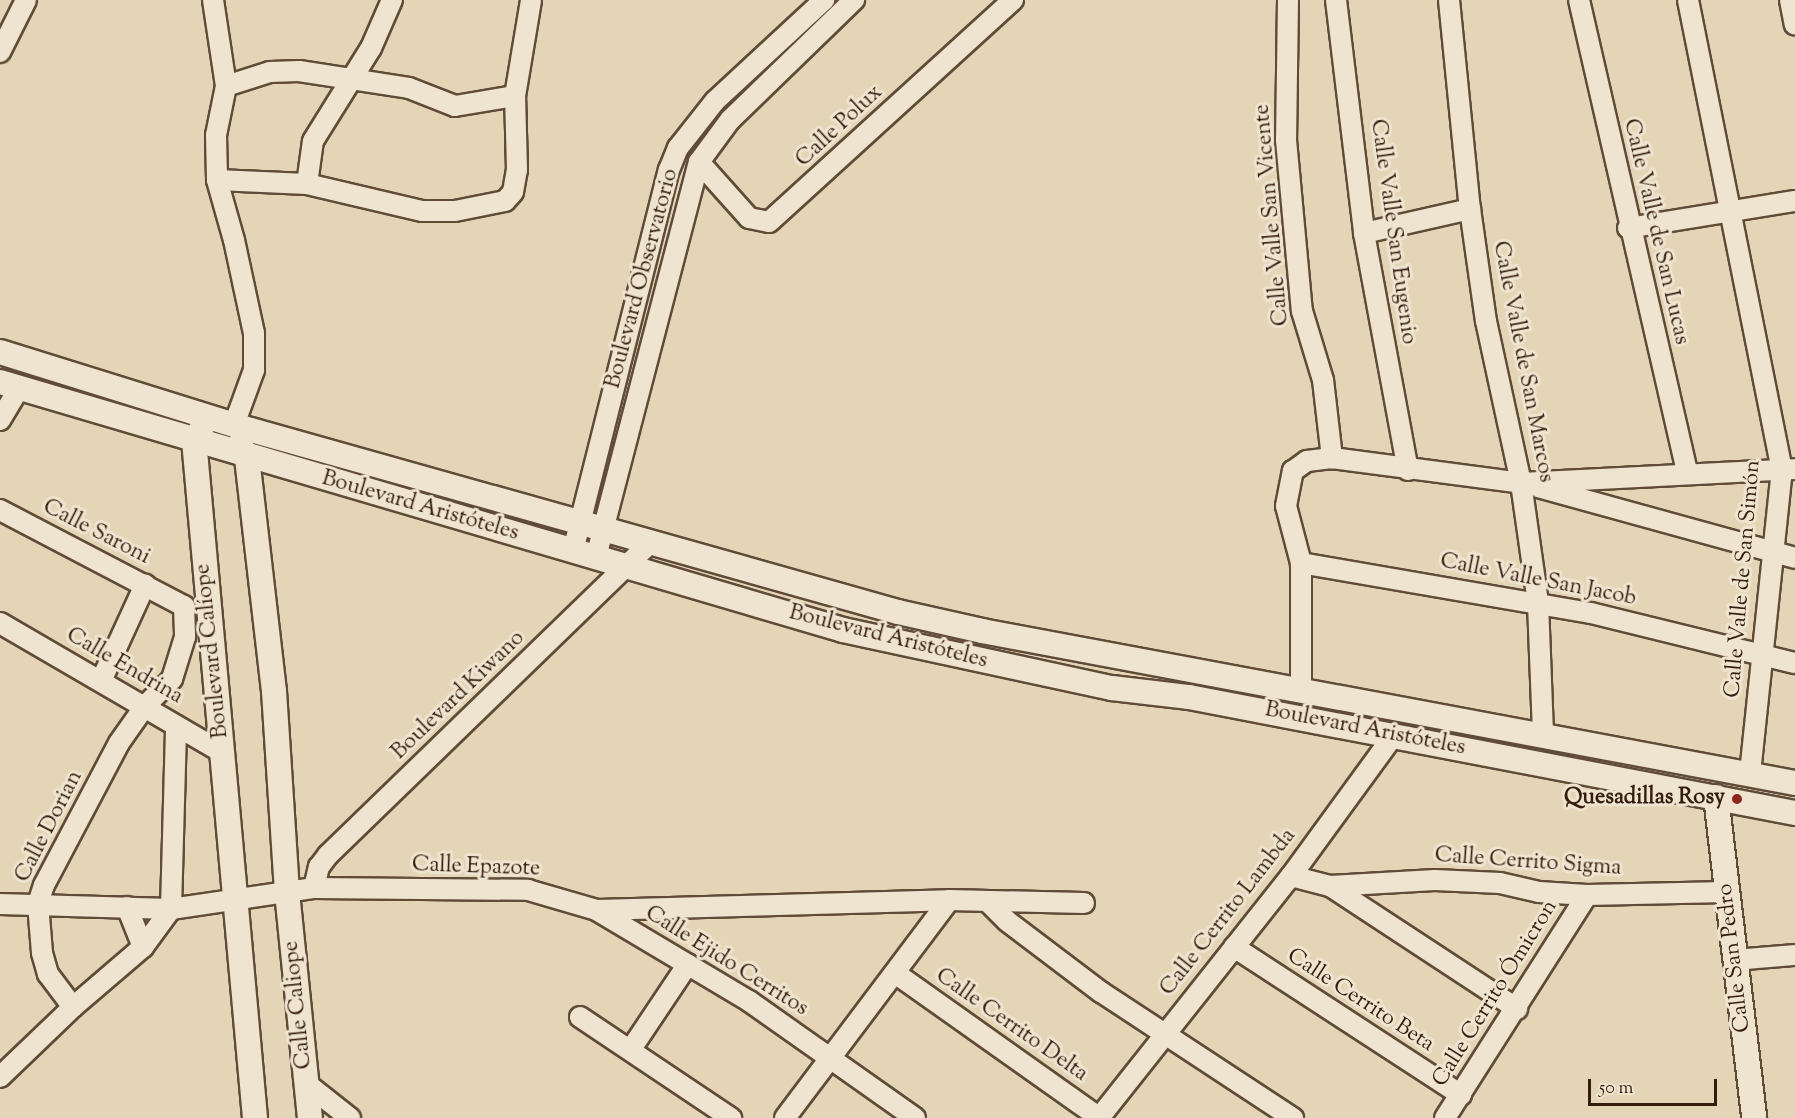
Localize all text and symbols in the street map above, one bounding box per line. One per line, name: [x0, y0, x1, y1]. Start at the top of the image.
street label: Calle Polux: [791, 80, 889, 174]
street label: Calle Valle San Vicente: [1250, 103, 1296, 327]
street label: Calle Valle de San Lucas: [1616, 117, 1694, 347]
street label: Calle Valle San Eugenio: [1363, 118, 1421, 346]
street label: Boulevard Observatorio: [601, 166, 685, 392]
street label: Calle Valle de San Marcos: [1486, 239, 1558, 485]
street label: Calle Valle de San Simón: [1720, 459, 1768, 699]
street label: Boulevard Aristóteles: [319, 466, 521, 548]
street label: Calle Saroni: [38, 495, 154, 571]
street label: Calle Valle San Jacob: [1438, 549, 1638, 613]
street label: Boulevard Calíope: [191, 562, 235, 740]
street label: Boulevard Aristóteles: [786, 601, 990, 675]
street label: Calle Endrina: [61, 623, 187, 711]
street label: Boulevard Kiwano: [387, 626, 531, 766]
street label: Boulevard Aristóteles: [1263, 698, 1467, 762]
street label: Calle Dorian: [11, 767, 89, 887]
place label: Quesadillas Rosy: [1564, 786, 1725, 812]
marker: Quesadillas Rosy: [1730, 792, 1744, 806]
street label: Calle Cerrito Lambda: [1156, 824, 1302, 1002]
street label: Calle Cerrito Sigma: [1434, 843, 1622, 883]
street label: Calle Epazote: [411, 853, 541, 883]
street label: Calle San Pedro: [1713, 882, 1757, 1034]
street label: Calle Cerrito Ómicron: [1428, 896, 1564, 1092]
street label: Calle Ejido Cerritos: [640, 901, 812, 1023]
street label: Calle Caliope: [279, 940, 319, 1070]
street label: Calle Cerrito Beta: [1281, 944, 1439, 1058]
street label: Calle Cerrito Delta: [930, 964, 1092, 1088]
scale bar: [1591, 1067, 1720, 1105]
text: 50 m: [1599, 1076, 1633, 1102]

